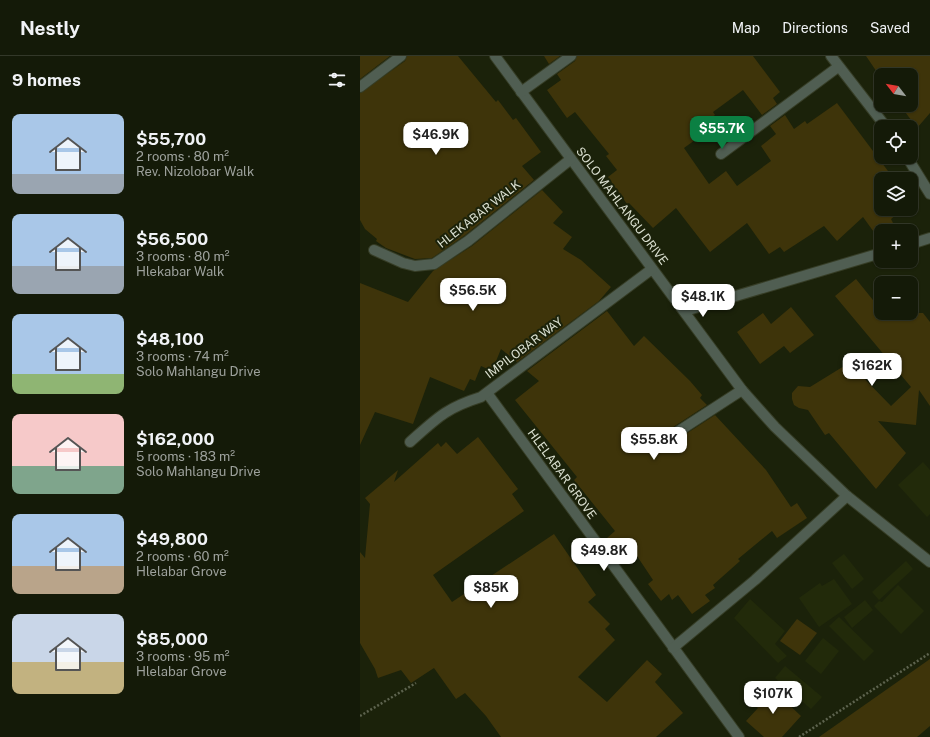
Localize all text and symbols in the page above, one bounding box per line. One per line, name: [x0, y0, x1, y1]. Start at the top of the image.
text: Nestly: [20, 17, 80, 39]
text: Map: [732, 20, 760, 36]
text: Directions: [782, 20, 848, 36]
text: Saved: [870, 20, 910, 36]
north arrow: [874, 68, 918, 112]
map controls: [874, 68, 918, 320]
icon: filters: [326, 69, 348, 91]
text: 9 homes: [12, 70, 81, 90]
pin: $55.7K: [689, 116, 755, 150]
button: locate: [874, 120, 918, 164]
text: $55.7K: [699, 121, 745, 136]
pin: $46.9K: [403, 122, 469, 156]
text: $46.9K: [412, 127, 460, 142]
text: $55,700: [136, 129, 206, 149]
icon: home: [44, 130, 92, 178]
street label: SOLO MAHLANGU DRIVE: [573, 144, 671, 268]
text: 2 rooms · 80 m²: [136, 149, 229, 164]
text: Rev. Nizolobar Walk: [136, 164, 254, 179]
button: layers: [874, 172, 918, 216]
street label: HLEKABAR WALK: [435, 177, 523, 251]
button: +: [874, 224, 918, 268]
text: $56,500: [136, 229, 208, 249]
icon: home: [44, 230, 92, 278]
text: 3 rooms · 80 m²: [136, 249, 229, 264]
text: Hlekabar Walk: [136, 264, 224, 279]
button: −: [874, 276, 918, 320]
pin: $56.5K: [440, 278, 506, 312]
text: $56.5K: [449, 283, 497, 298]
pin: $48.1K: [670, 284, 736, 318]
text: $48.1K: [681, 289, 725, 304]
street label: IMPILOBAR WAY: [483, 314, 566, 382]
text: $48,100: [136, 329, 204, 349]
icon: home: [44, 330, 92, 378]
text: 3 rooms · 74 m²: [136, 349, 229, 364]
pin: $162K: [844, 353, 900, 387]
text: $162K: [852, 358, 892, 373]
text: Solo Mahlangu Drive: [136, 364, 261, 379]
street label: HLELABAR GROVE: [525, 426, 599, 522]
pin: $55.8K: [621, 427, 687, 461]
text: $162,000: [136, 429, 214, 449]
icon: home: [44, 430, 92, 478]
text: $55.8K: [630, 432, 678, 447]
text: 5 rooms · 183 m²: [136, 449, 235, 464]
text: Solo Mahlangu Drive: [136, 464, 261, 479]
text: $49,800: [136, 529, 208, 549]
icon: home: [44, 530, 92, 578]
pin: $49.8K: [571, 538, 637, 572]
text: $49.8K: [580, 543, 628, 558]
text: 2 rooms · 60 m²: [136, 549, 229, 564]
text: Hlelabar Grove: [136, 564, 227, 579]
pin: $85K: [467, 575, 515, 609]
text: $85K: [473, 580, 509, 595]
text: $85,000: [136, 629, 208, 649]
icon: home: [44, 630, 92, 678]
text: 3 rooms · 95 m²: [136, 649, 230, 664]
text: Hlelabar Grove: [136, 664, 227, 679]
pin: $107K: [745, 681, 801, 715]
text: $107K: [753, 686, 793, 701]

